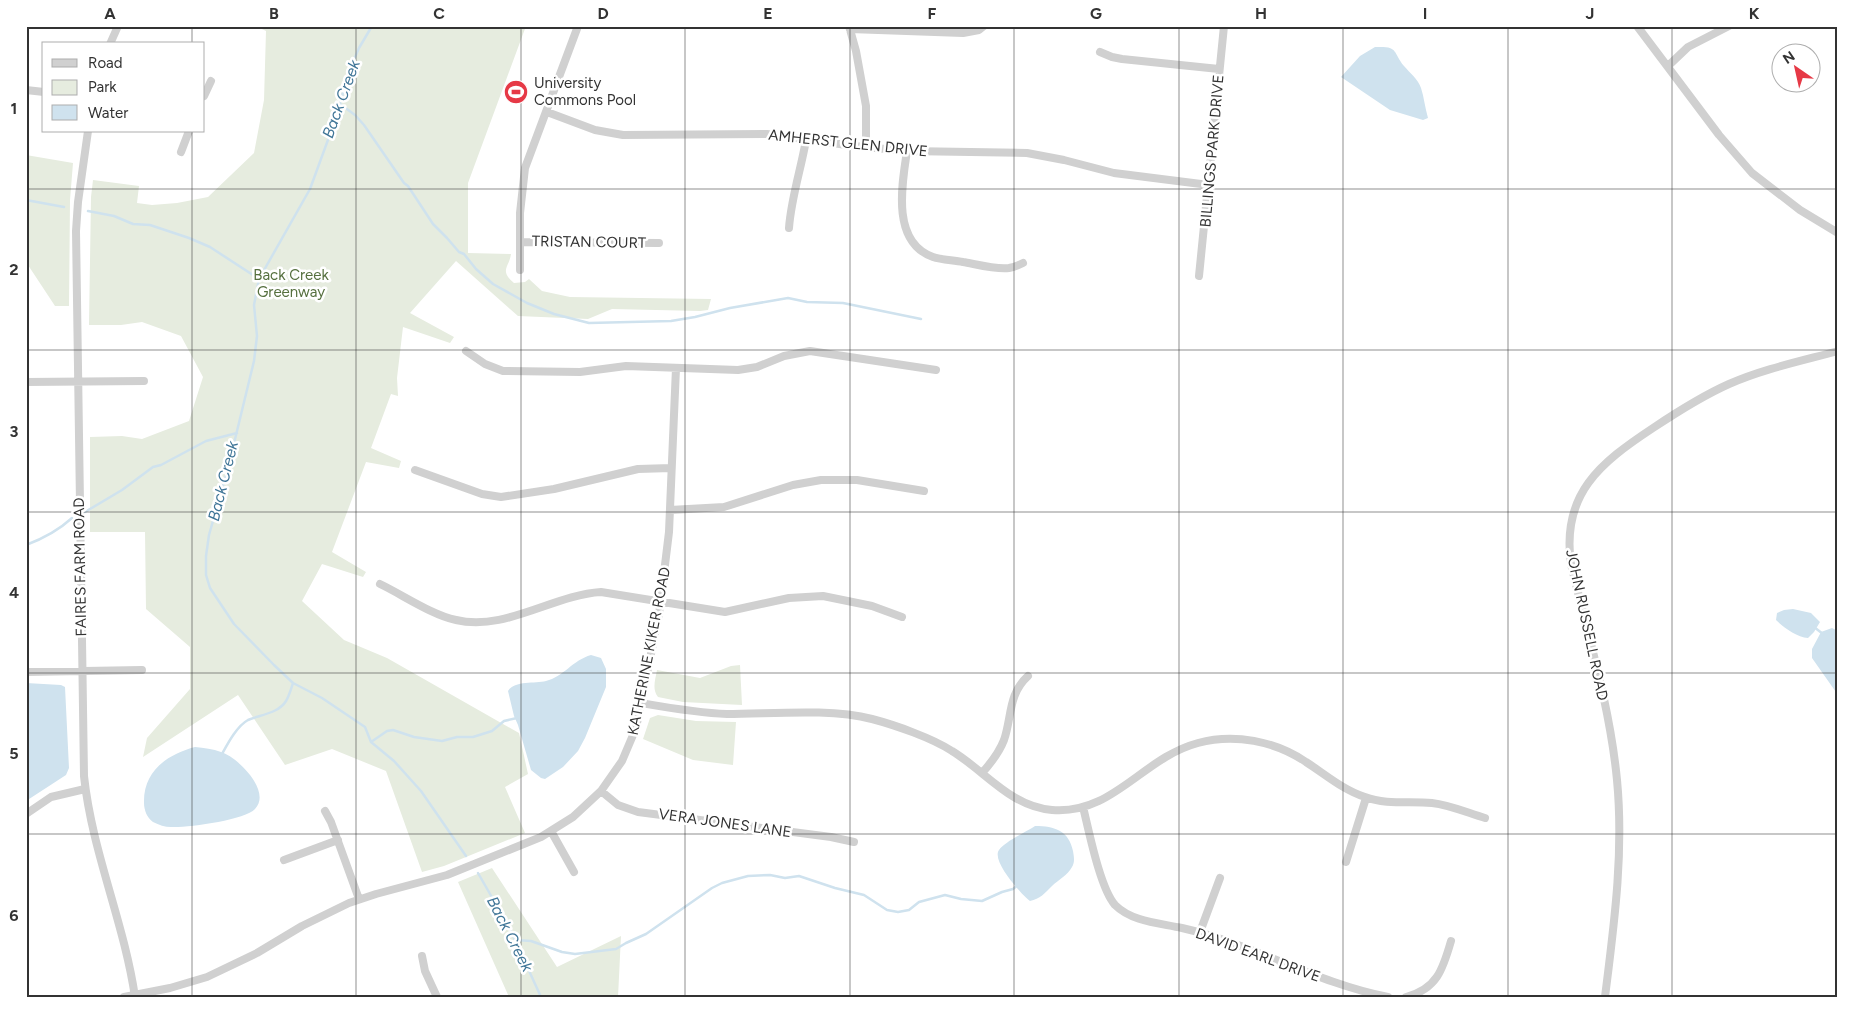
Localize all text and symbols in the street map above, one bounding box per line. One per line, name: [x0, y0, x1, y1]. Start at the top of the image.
text: A: [104, 4, 116, 23]
text: B: [269, 4, 279, 23]
text: C: [433, 4, 445, 23]
text: D: [597, 4, 609, 23]
text: E: [763, 4, 773, 23]
text: F: [928, 4, 937, 23]
text: G: [1090, 4, 1102, 23]
text: H: [1255, 4, 1267, 23]
text: I: [1423, 4, 1427, 23]
text: J: [1586, 4, 1594, 23]
text: K: [1749, 4, 1760, 23]
legend: [42, 42, 205, 132]
north arrow: [1772, 42, 1822, 92]
text: N: [1780, 48, 1798, 68]
text: Road: [88, 54, 123, 72]
water label: Back Creek: [318, 56, 364, 141]
place label: University Commons Pool: [534, 74, 636, 109]
street label: BILLINGS PARK DRIVE: [1196, 74, 1228, 228]
text: Park: [88, 78, 117, 96]
sports icon: University Commons Pool: [503, 79, 529, 105]
text: 1: [11, 99, 17, 118]
text: Water: [88, 104, 128, 122]
street label: AMHERST GLEN DRIVE: [767, 126, 929, 160]
street label: TRISTAN COURT: [532, 232, 647, 252]
text: 2: [9, 260, 19, 279]
park label: Back Creek Greenway: [253, 266, 329, 301]
text: 3: [10, 422, 19, 441]
water label: Back Creek: [204, 438, 242, 523]
street label: FAIRES FARM ROAD: [70, 497, 90, 637]
street label: JOHN RUSSELL ROAD: [1562, 548, 1612, 702]
street label: KATHERINE KIKER ROAD: [624, 565, 674, 737]
text: 4: [9, 583, 19, 602]
text: 5: [9, 744, 19, 763]
street label: VERA JONES LANE: [658, 805, 792, 841]
water label: Back Creek: [483, 893, 538, 976]
text: 6: [9, 906, 19, 925]
street label: DAVID EARL DRIVE: [1193, 924, 1323, 986]

